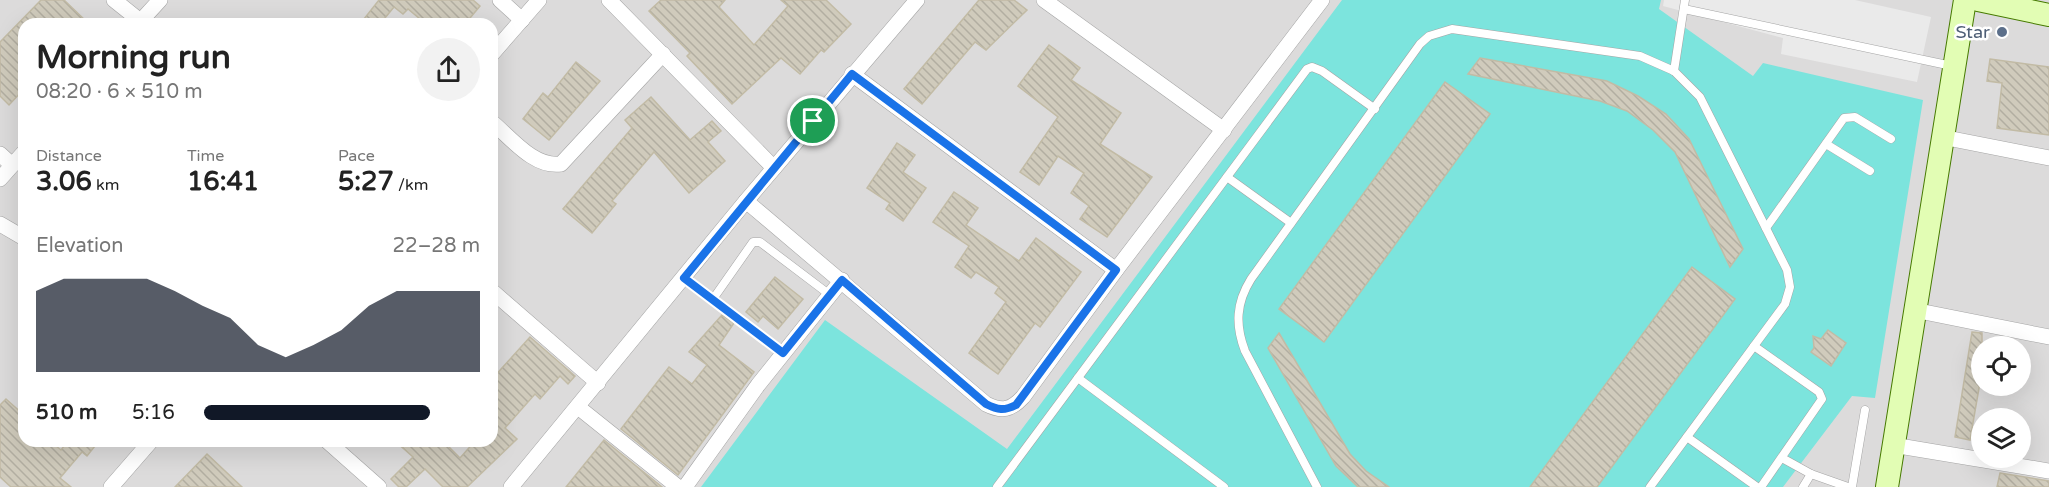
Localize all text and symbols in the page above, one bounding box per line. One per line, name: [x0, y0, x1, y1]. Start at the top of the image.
place label: Star: [1955, 21, 1990, 43]
marker: Star: [1995, 25, 2009, 39]
text: Morning run: [36, 38, 231, 77]
button: share: [417, 38, 480, 101]
text: 08:20 · 6 × 510 m: [36, 80, 203, 104]
pin: [787, 95, 838, 146]
icon: arrive: [796, 104, 829, 137]
text: Distance: [36, 146, 102, 166]
text: Time: [187, 146, 224, 166]
text: Pace: [338, 146, 375, 166]
text: 3.06: [36, 166, 92, 197]
text: 16:41: [187, 166, 259, 197]
text: 5:27: [338, 166, 394, 197]
text: km: [92, 175, 119, 195]
text: /km: [394, 175, 428, 195]
text: Elevation: [36, 234, 123, 258]
text: 22–28 m: [393, 234, 480, 258]
map controls: [1971, 336, 2031, 468]
button: locate: [1971, 336, 2031, 396]
text: 510 m: [36, 401, 97, 425]
text: 5:16: [132, 401, 175, 425]
button: layers: [1971, 408, 2031, 468]

